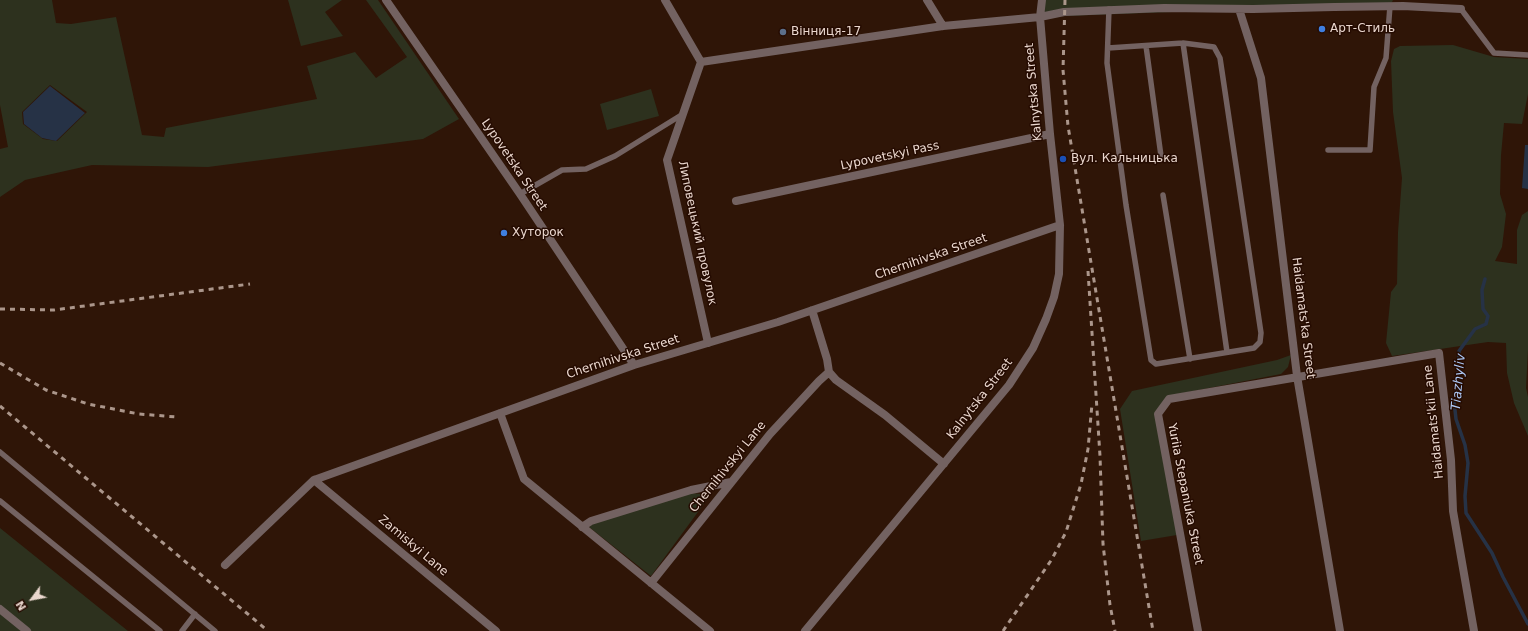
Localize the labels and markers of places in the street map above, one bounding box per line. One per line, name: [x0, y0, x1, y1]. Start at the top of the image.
place label: Арт-Стиль: [1330, 22, 1395, 36]
marker: Арт-Стиль: [1317, 24, 1327, 34]
place label: Вінниця-17: [791, 25, 861, 39]
marker: Вінниця-17: [778, 27, 788, 37]
place label: Вул. Кальницька: [1071, 152, 1178, 166]
marker: Вул. Кальницька: [1058, 154, 1068, 164]
place label: Хуторок: [512, 226, 564, 240]
marker: Хуторок: [499, 228, 509, 238]

